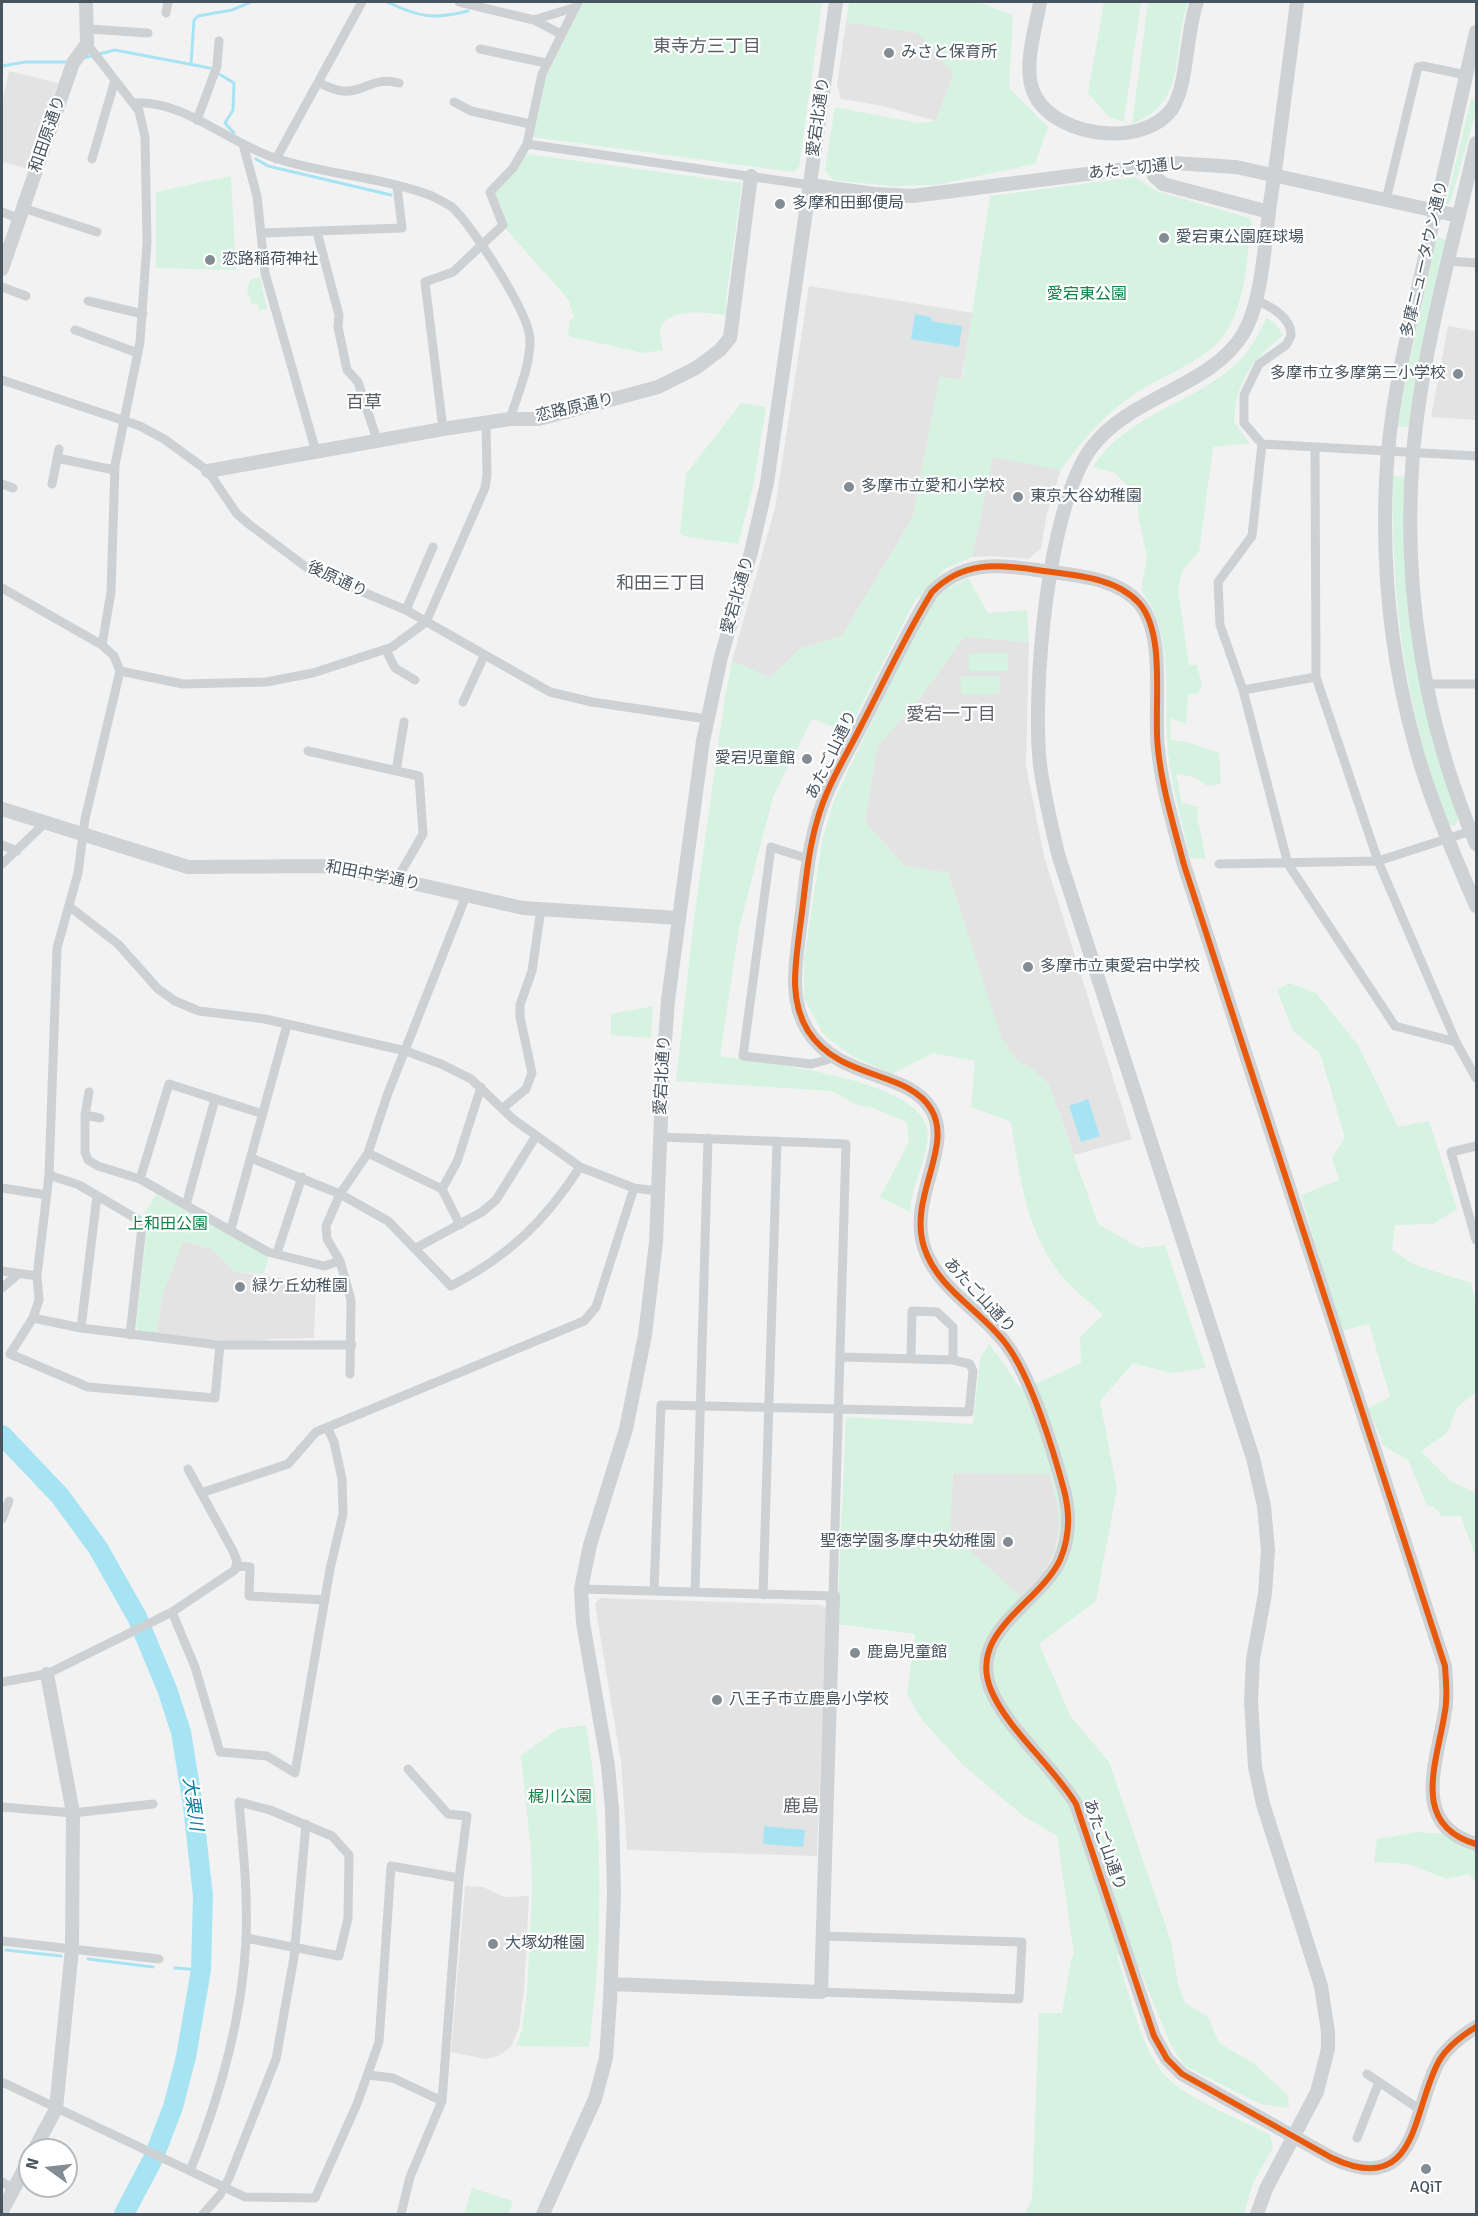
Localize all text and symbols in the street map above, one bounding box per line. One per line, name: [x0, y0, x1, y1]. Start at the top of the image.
district label: 東寺方三丁目: [653, 36, 761, 58]
place label: みさと保育所: [901, 43, 997, 63]
marker: みさと保育所: [882, 46, 896, 60]
street label: 愛宕北通り: [804, 76, 834, 158]
street label: 和田原通り: [26, 93, 70, 175]
street label: あたご切通し: [1087, 154, 1185, 184]
street label: 多摩ニュータウン通り: [1398, 179, 1452, 339]
place label: 多摩和田郵便局: [792, 194, 904, 214]
marker: 多摩和田郵便局: [773, 197, 787, 211]
place label: 愛宕東公園庭球場: [1176, 228, 1304, 248]
marker: 愛宕東公園庭球場: [1157, 231, 1171, 245]
place label: 恋路稲荷神社: [222, 250, 318, 270]
marker: 恋路稲荷神社: [203, 253, 217, 267]
park label: 愛宕東公園: [1047, 285, 1127, 305]
place label: 多摩市立多摩第三小学校: [1270, 364, 1446, 384]
marker: 多摩市立多摩第三小学校: [1451, 367, 1465, 381]
street label: 恋路原通り: [534, 390, 616, 426]
district label: 百草: [346, 392, 382, 414]
place label: 多摩市立愛和小学校: [861, 477, 1005, 497]
marker: 多摩市立愛和小学校: [842, 480, 856, 494]
place label: 東京大谷幼稚園: [1030, 487, 1142, 507]
marker: 東京大谷幼稚園: [1011, 490, 1025, 504]
street label: 愛宕北通り: [718, 554, 758, 636]
street label: 後原通り: [304, 558, 370, 602]
district label: 和田三丁目: [616, 573, 706, 595]
district label: 愛宕一丁目: [906, 704, 996, 726]
street label: あたご山通り: [802, 708, 862, 802]
place label: 愛宕児童館: [715, 749, 795, 769]
marker: 愛宕児童館: [800, 752, 814, 766]
street label: 和田中学通り: [324, 857, 422, 895]
place label: 多摩市立東愛宕中学校: [1040, 957, 1200, 977]
marker: 多摩市立東愛宕中学校: [1021, 960, 1035, 974]
street label: 愛宕北通り: [651, 1035, 675, 1115]
park label: 上和田公園: [128, 1215, 208, 1235]
street label: あたご山通り: [939, 1254, 1019, 1338]
place label: 緑ケ丘幼稚園: [252, 1277, 348, 1297]
marker: 緑ケ丘幼稚園: [233, 1280, 247, 1294]
place label: 聖徳学園多摩中央幼稚園: [820, 1532, 996, 1552]
marker: 聖徳学園多摩中央幼稚園: [1001, 1535, 1015, 1549]
place label: 鹿島児童館: [867, 1643, 947, 1663]
marker: 鹿島児童館: [848, 1646, 862, 1660]
place label: 八王子市立鹿島小学校: [729, 1690, 889, 1710]
marker: 八王子市立鹿島小学校: [710, 1693, 724, 1707]
water label: 大栗川: [178, 1776, 206, 1832]
park label: 梶川公園: [528, 1788, 592, 1808]
district label: 鹿島: [783, 1796, 819, 1818]
street label: あたご山通り: [1079, 1797, 1129, 1893]
place label: 大塚幼稚園: [505, 1934, 585, 1954]
marker: 大塚幼稚園: [486, 1937, 500, 1951]
north arrow: [18, 2138, 78, 2198]
text: N: [21, 2156, 44, 2172]
marker: AQiT: [1419, 2162, 1433, 2176]
place label: AQiT: [1410, 2178, 1442, 2198]

